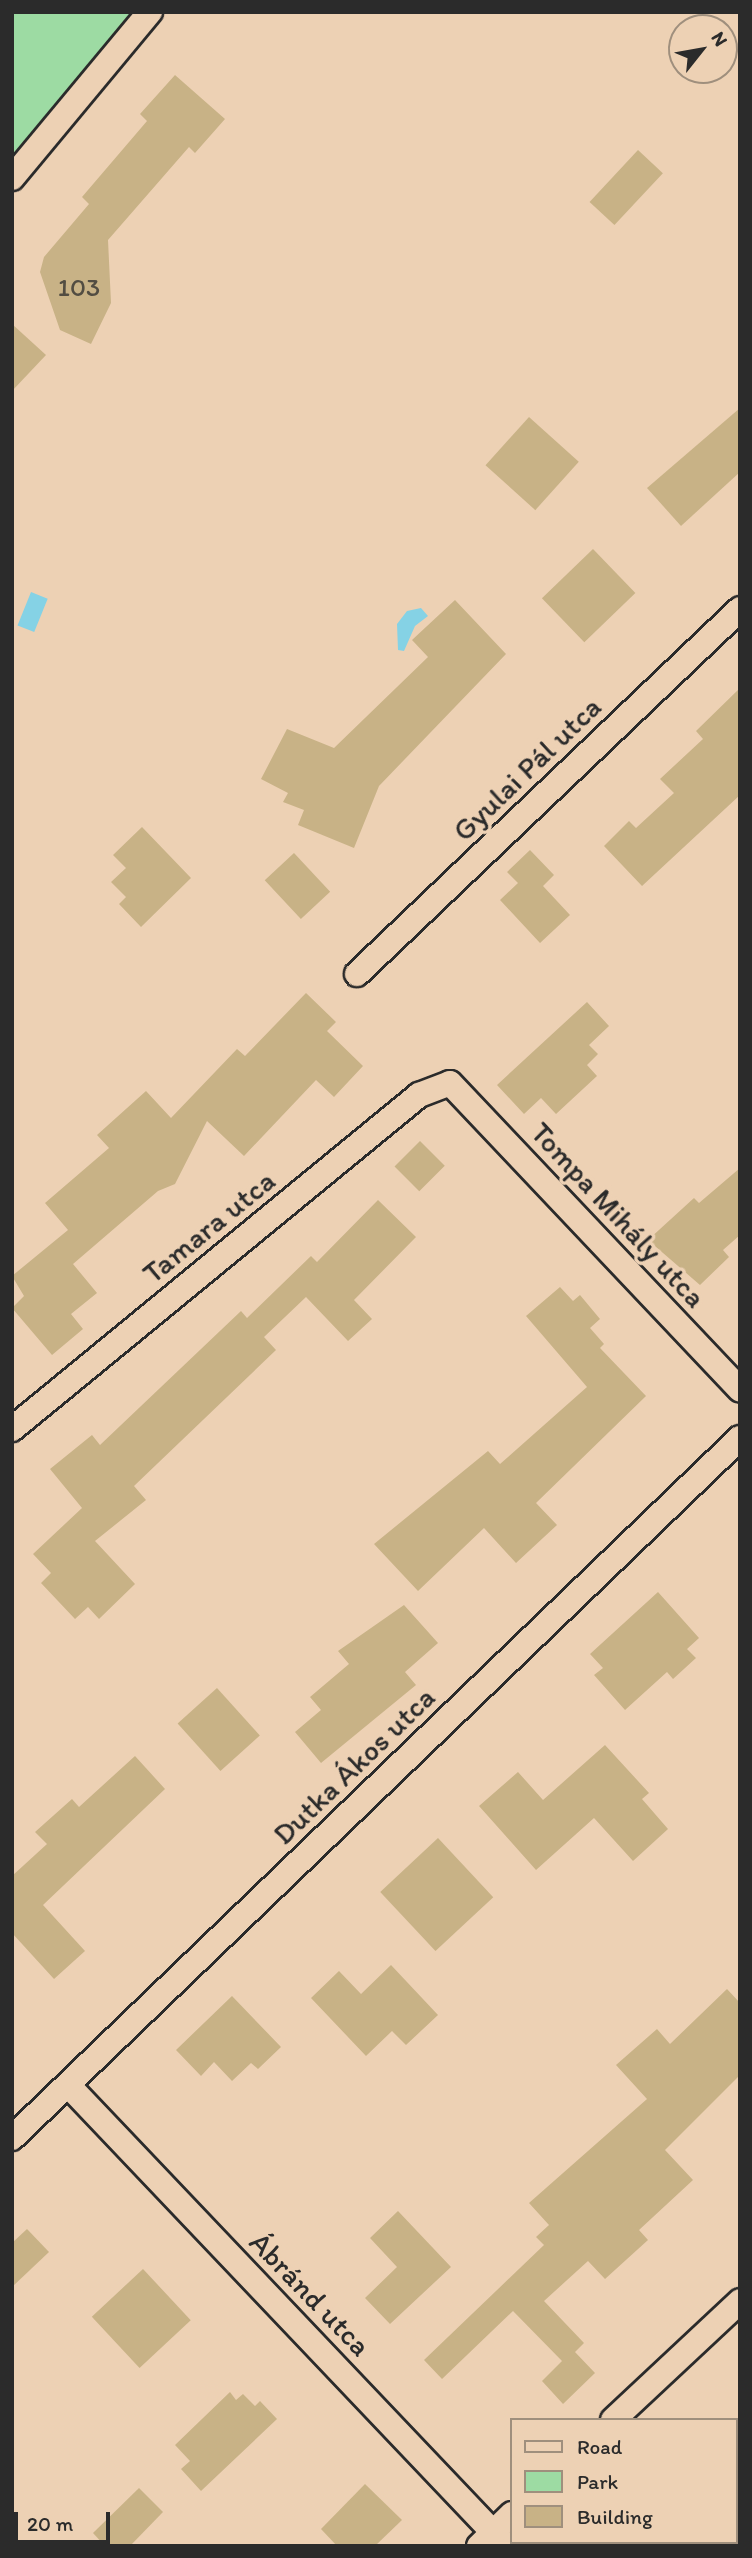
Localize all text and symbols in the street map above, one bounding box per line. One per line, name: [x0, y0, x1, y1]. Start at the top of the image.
north arrow: [668, 14, 738, 84]
text: N: [707, 28, 733, 50]
house number: 103: [58, 272, 100, 304]
street label: Gyulai Pál utca: [445, 689, 609, 849]
street label: Tompa Mihály utca: [523, 1115, 713, 1315]
street label: Tamara utca: [136, 1163, 282, 1291]
street label: Dutka Ákos utca: [266, 1680, 442, 1852]
street label: Ábránd utca: [242, 2225, 378, 2363]
legend: [510, 2418, 738, 2544]
text: Road: [577, 2434, 622, 2459]
text: Park: [577, 2469, 618, 2494]
scale bar: [18, 2498, 114, 2542]
text: Building: [577, 2504, 653, 2529]
text: 20 m: [27, 2511, 73, 2536]

